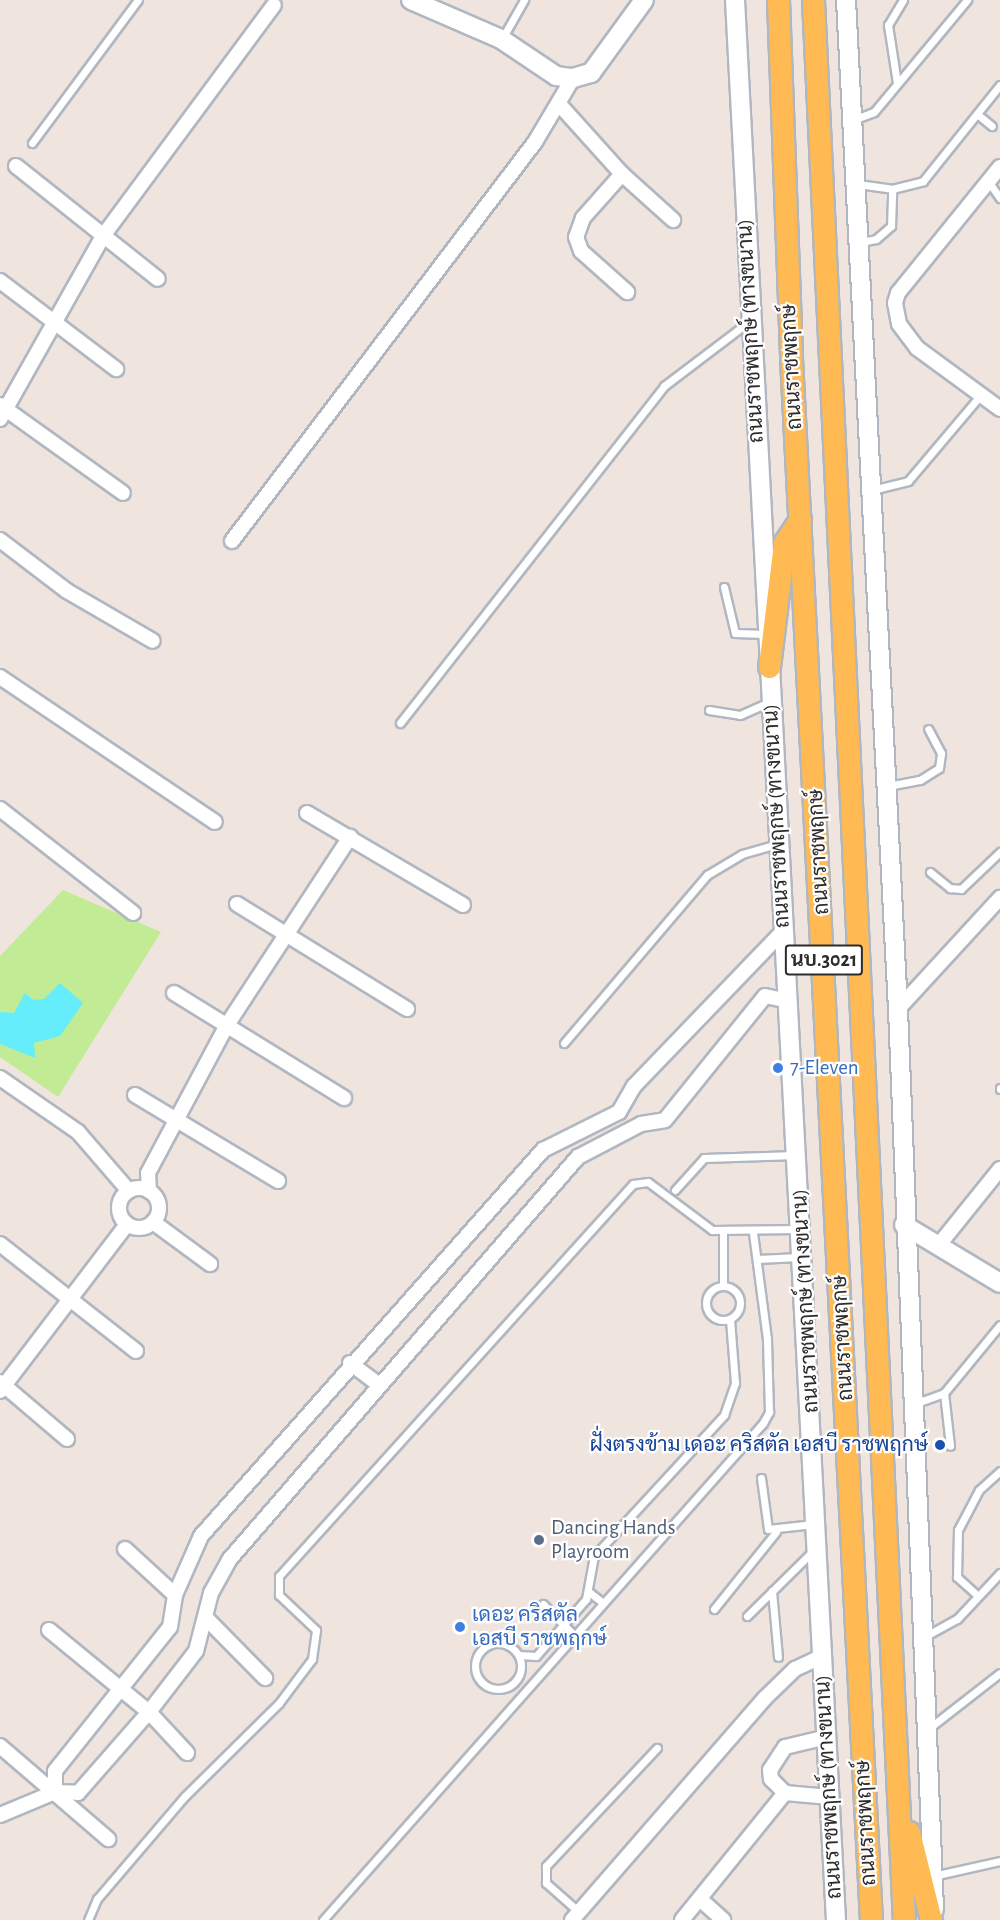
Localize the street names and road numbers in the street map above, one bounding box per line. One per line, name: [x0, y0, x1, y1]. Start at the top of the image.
street label: ถนนราชพฤกษ์ (ทางขนาน): [733, 218, 769, 444]
street label: ถนนราชพฤกษ์: [776, 304, 808, 430]
street label: ถนนราชพฤกษ์ (ทางขนาน): [759, 703, 795, 929]
street label: ถนนราชพฤกษ์: [803, 789, 835, 915]
road number: นบ.3021: [784, 943, 864, 977]
street label: ถนนราชพฤกษ์ (ทางขนาน): [788, 1188, 824, 1414]
street label: ถนนราชพฤกษ์: [827, 1275, 859, 1401]
street label: ถนนราชพฤกษ์ (ทางขนาน): [811, 1674, 847, 1900]
street label: ถนนราชพฤกษ์: [850, 1760, 882, 1886]

